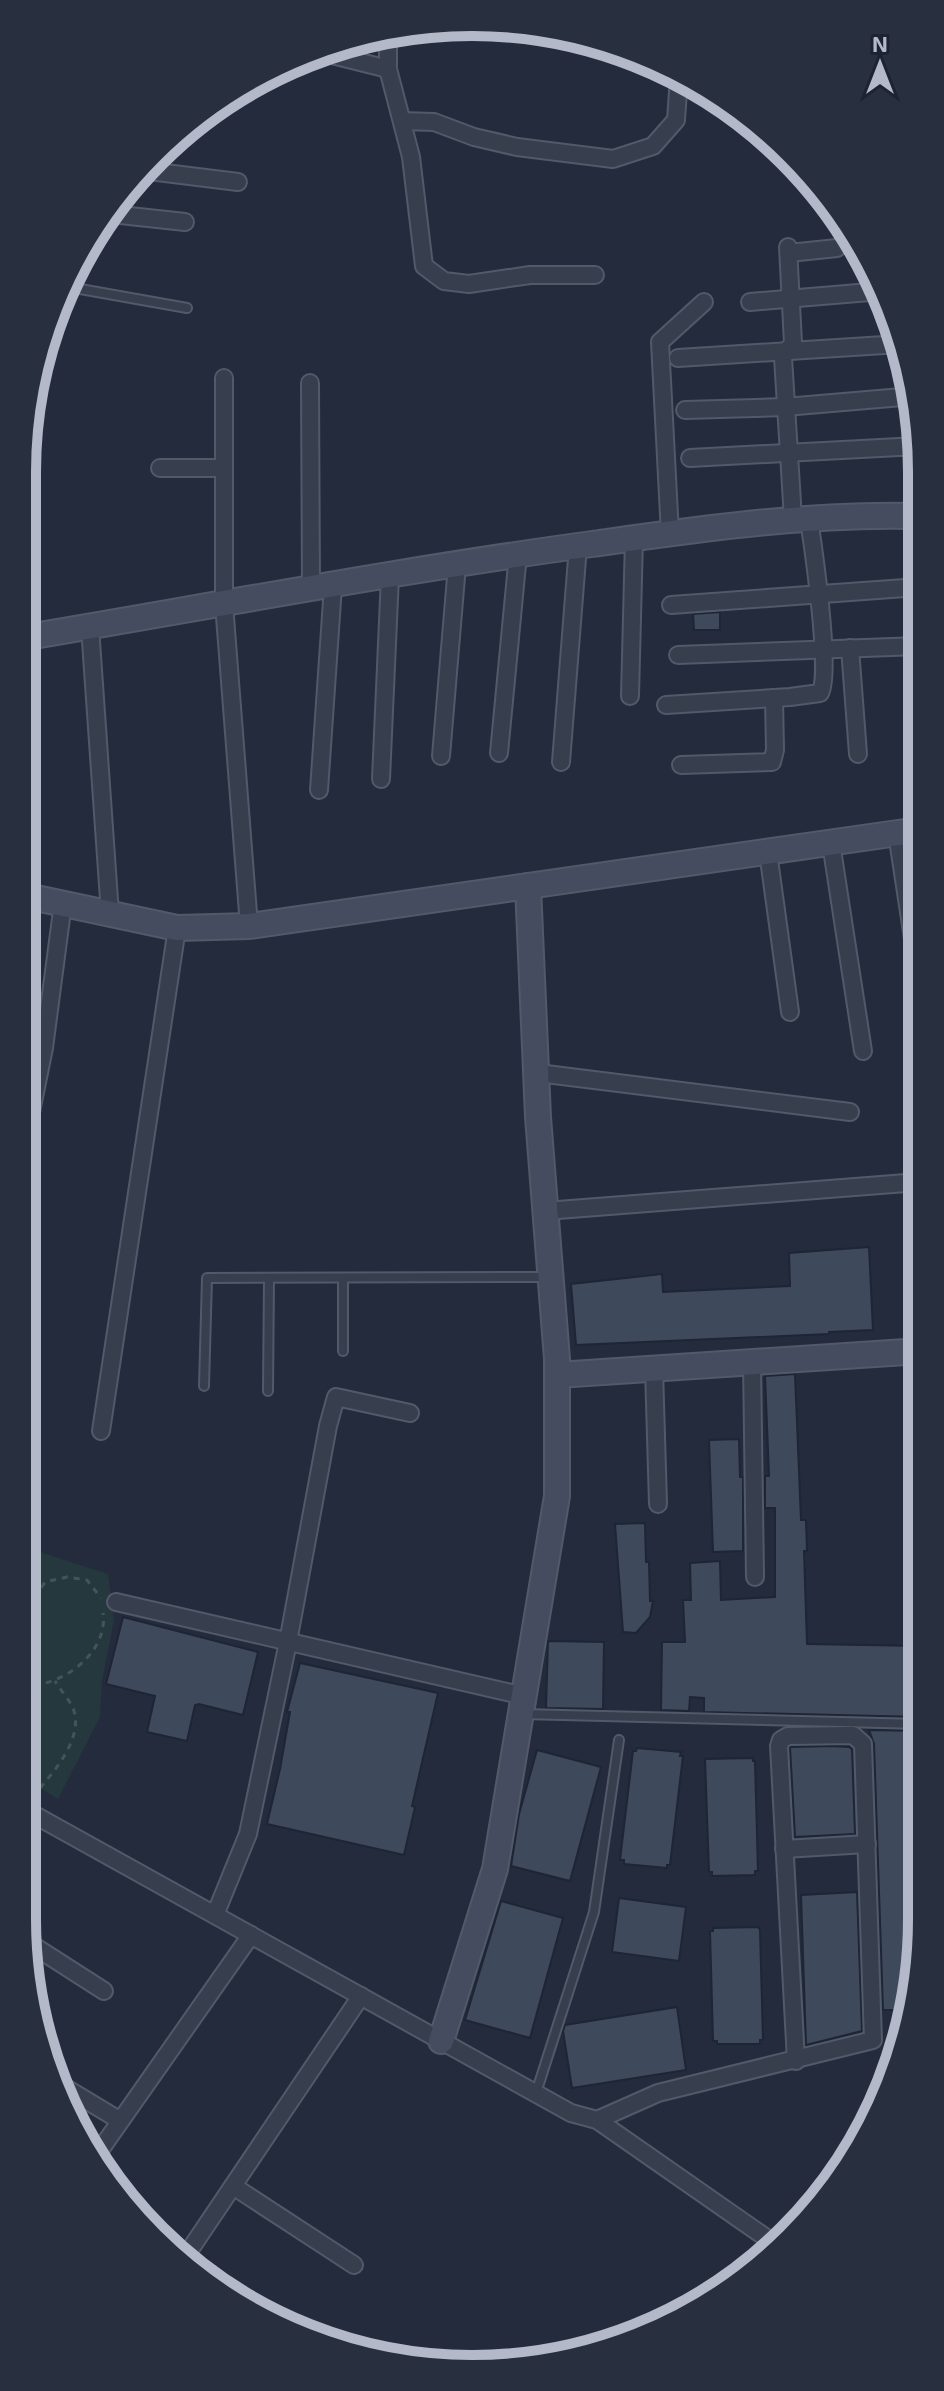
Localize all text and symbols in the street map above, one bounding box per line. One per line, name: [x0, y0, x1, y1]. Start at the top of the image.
north arrow: [840, 24, 920, 104]
text: N: [872, 30, 888, 56]

